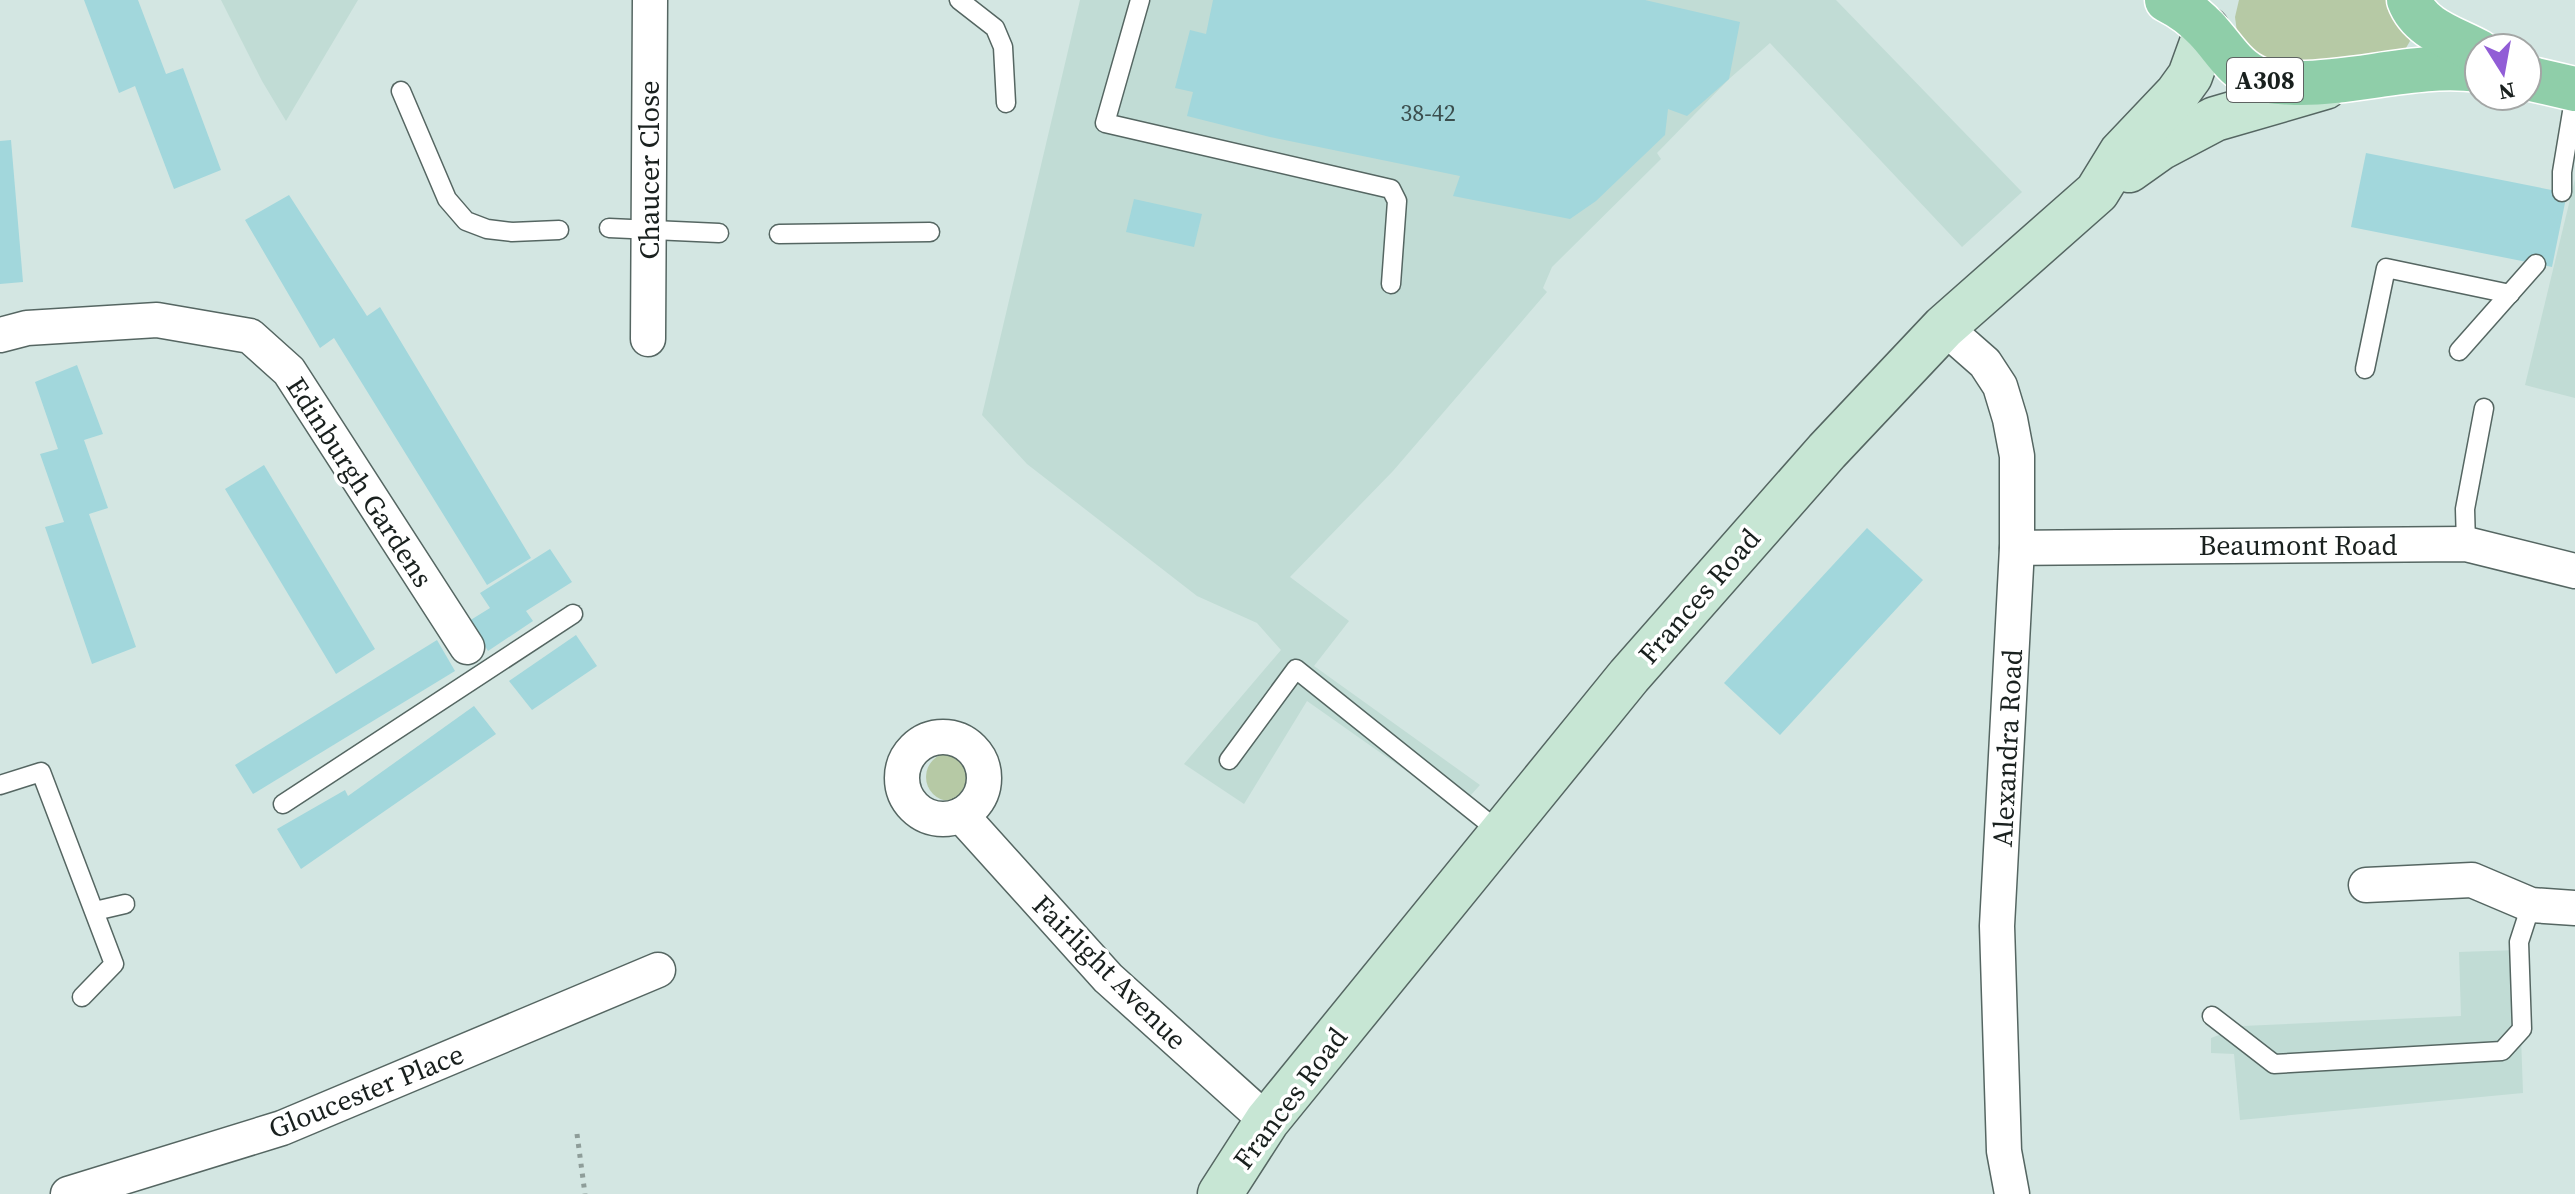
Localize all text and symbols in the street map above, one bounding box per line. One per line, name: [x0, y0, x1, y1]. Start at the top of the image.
north arrow: [2463, 32, 2543, 112]
road number: A308: [2227, 58, 2303, 102]
text: N: [2496, 75, 2518, 108]
street label: Chaucer Close: [630, 81, 668, 259]
house number: 38-42: [1400, 96, 1456, 129]
street label: Edinburgh Gardens: [278, 370, 442, 594]
street label: Frances Road: [1629, 520, 1769, 672]
street label: Beaumont Road: [2199, 526, 2397, 564]
street label: Alexandra Road: [1983, 648, 2031, 848]
street label: Fairlight Avenue: [1024, 886, 1196, 1058]
street label: Frances Road: [1224, 1019, 1356, 1177]
street label: Gloucester Place: [263, 1035, 469, 1147]

